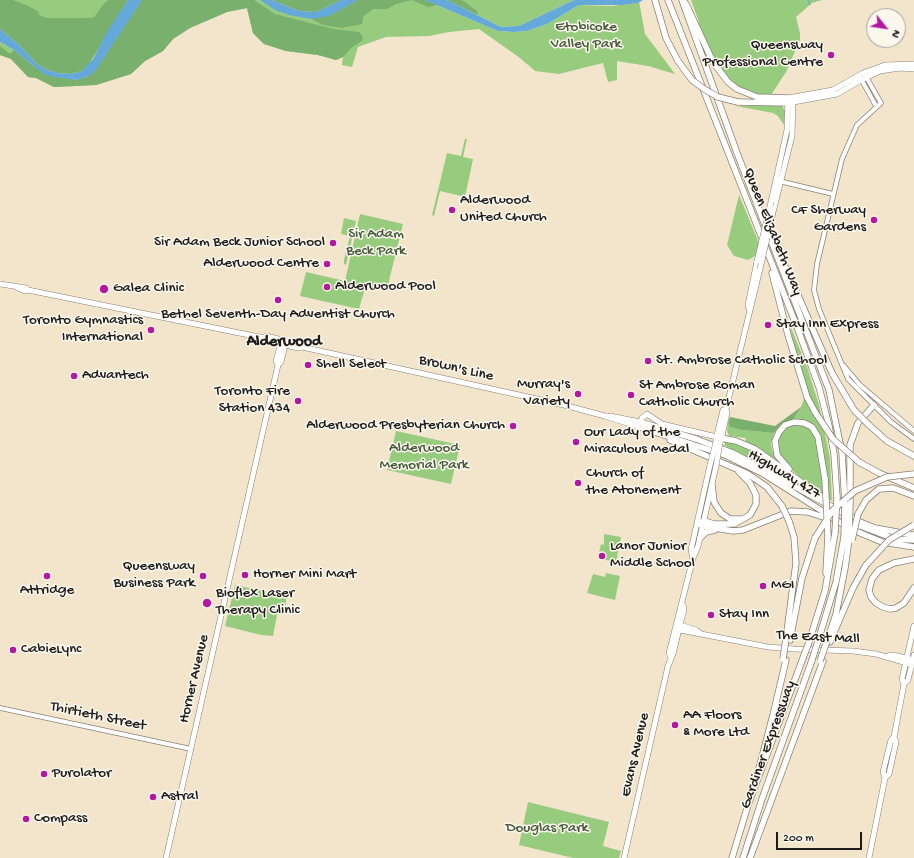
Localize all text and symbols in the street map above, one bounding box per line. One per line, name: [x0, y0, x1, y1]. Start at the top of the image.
north arrow: [866, 8, 906, 48]
park label: Etobicoke Valley Park: [551, 19, 621, 54]
text: N: [889, 27, 903, 40]
place label: Queensway Professional Centre: [703, 37, 823, 72]
marker: Queensway Professional Centre: [826, 50, 836, 60]
street label: Queen Elizabeth Way: [738, 166, 806, 298]
place label: Alderwood United Church: [460, 192, 547, 227]
place label: CF Sherway Gardens: [791, 202, 866, 237]
marker: Alderwood United Church: [447, 205, 457, 215]
marker: CF Sherway Gardens: [869, 215, 879, 225]
park label: Sir Adam Beck Park: [346, 226, 406, 261]
place label: Sir Adam Beck Junior School: [154, 234, 325, 252]
marker: Sir Adam Beck Junior School: [328, 238, 338, 248]
place label: Alderwood Centre: [203, 255, 319, 273]
marker: Alderwood Centre: [322, 259, 332, 269]
place label: Alderwood Pool: [335, 278, 436, 296]
place label: Galea Clinic: [113, 280, 184, 298]
marker: Alderwood Pool: [322, 282, 332, 292]
marker: Galea Clinic: [98, 283, 110, 295]
marker: Bethel Seventh-Day Adventist Church: [273, 295, 283, 305]
place label: Bethel Seventh-Day Adventist Church: [161, 306, 395, 324]
place label: Toronto Gymnastics International: [23, 312, 143, 347]
place label: Stay Inn Express: [776, 316, 878, 334]
marker: Stay Inn Express: [763, 320, 773, 330]
marker: Toronto Gymnastics International: [146, 325, 156, 335]
district label: Alderwood: [247, 333, 321, 353]
street label: Brown's Line: [417, 352, 495, 386]
place label: St. Ambrose Catholic School: [656, 352, 827, 370]
place label: Shell Select: [316, 356, 386, 374]
marker: St. Ambrose Catholic School: [643, 356, 653, 366]
marker: Shell Select: [303, 360, 313, 370]
place label: Advantech: [82, 367, 149, 385]
marker: Advantech: [69, 371, 79, 381]
place label: Murray's Variety: [517, 376, 570, 411]
place label: St Ambrose Roman Catholic Church: [639, 377, 755, 412]
place label: Toronto Fire Station 434: [215, 383, 290, 418]
marker: Murray's Variety: [573, 389, 583, 399]
marker: St Ambrose Roman Catholic Church: [626, 390, 636, 400]
marker: Toronto Fire Station 434: [293, 396, 303, 406]
place label: Alderwood Presbyterian Church: [306, 417, 505, 435]
marker: Alderwood Presbyterian Church: [508, 421, 518, 431]
place label: Our Lady of the Miraculous Medal: [584, 424, 689, 459]
marker: Our Lady of the Miraculous Medal: [571, 437, 581, 447]
park label: Alderwood Memorial Park: [380, 440, 468, 475]
street label: Highway 427: [744, 446, 824, 504]
place label: Church of the Atonement: [586, 465, 681, 500]
marker: Church of the Atonement: [573, 478, 583, 488]
place label: Lanor Junior Middle School: [610, 538, 695, 573]
marker: Lanor Junior Middle School: [597, 551, 607, 561]
place label: Queensway Business Park: [113, 558, 195, 593]
place label: Horner Mini Mart: [253, 566, 356, 584]
marker: Horner Mini Mart: [240, 570, 250, 580]
marker: Attridge: [42, 571, 52, 581]
marker: Queensway Business Park: [198, 571, 208, 581]
place label: MGI: [771, 577, 794, 595]
marker: MGI: [758, 581, 768, 591]
place label: Attridge: [20, 582, 74, 600]
place label: Bioflex Laser Therapy Clinic: [216, 585, 300, 620]
marker: Bioflex Laser Therapy Clinic: [201, 597, 213, 609]
place label: Stay Inn: [719, 606, 769, 624]
marker: Stay Inn: [706, 610, 716, 620]
street label: The East Mall: [776, 627, 860, 649]
street label: Horner Avenue: [176, 633, 214, 725]
place label: CabieLync: [21, 641, 81, 659]
marker: CabieLync: [8, 645, 18, 655]
street label: Gardiner Expressway: [737, 679, 801, 811]
street label: Thirtieth Street: [49, 698, 147, 736]
place label: AA Floors & More Ltd: [683, 707, 749, 742]
street label: Evans Avenue: [618, 711, 654, 799]
marker: AA Floors & More Ltd: [670, 720, 680, 730]
place label: Purolator: [52, 765, 111, 783]
marker: Purolator: [39, 769, 49, 779]
place label: Astral: [161, 788, 198, 806]
marker: Astral: [148, 792, 158, 802]
place label: Compass: [34, 810, 87, 828]
marker: Compass: [21, 814, 31, 824]
park label: Douglas Park: [506, 820, 588, 838]
scale bar: [778, 824, 864, 850]
text: 200 m: [783, 832, 814, 846]

